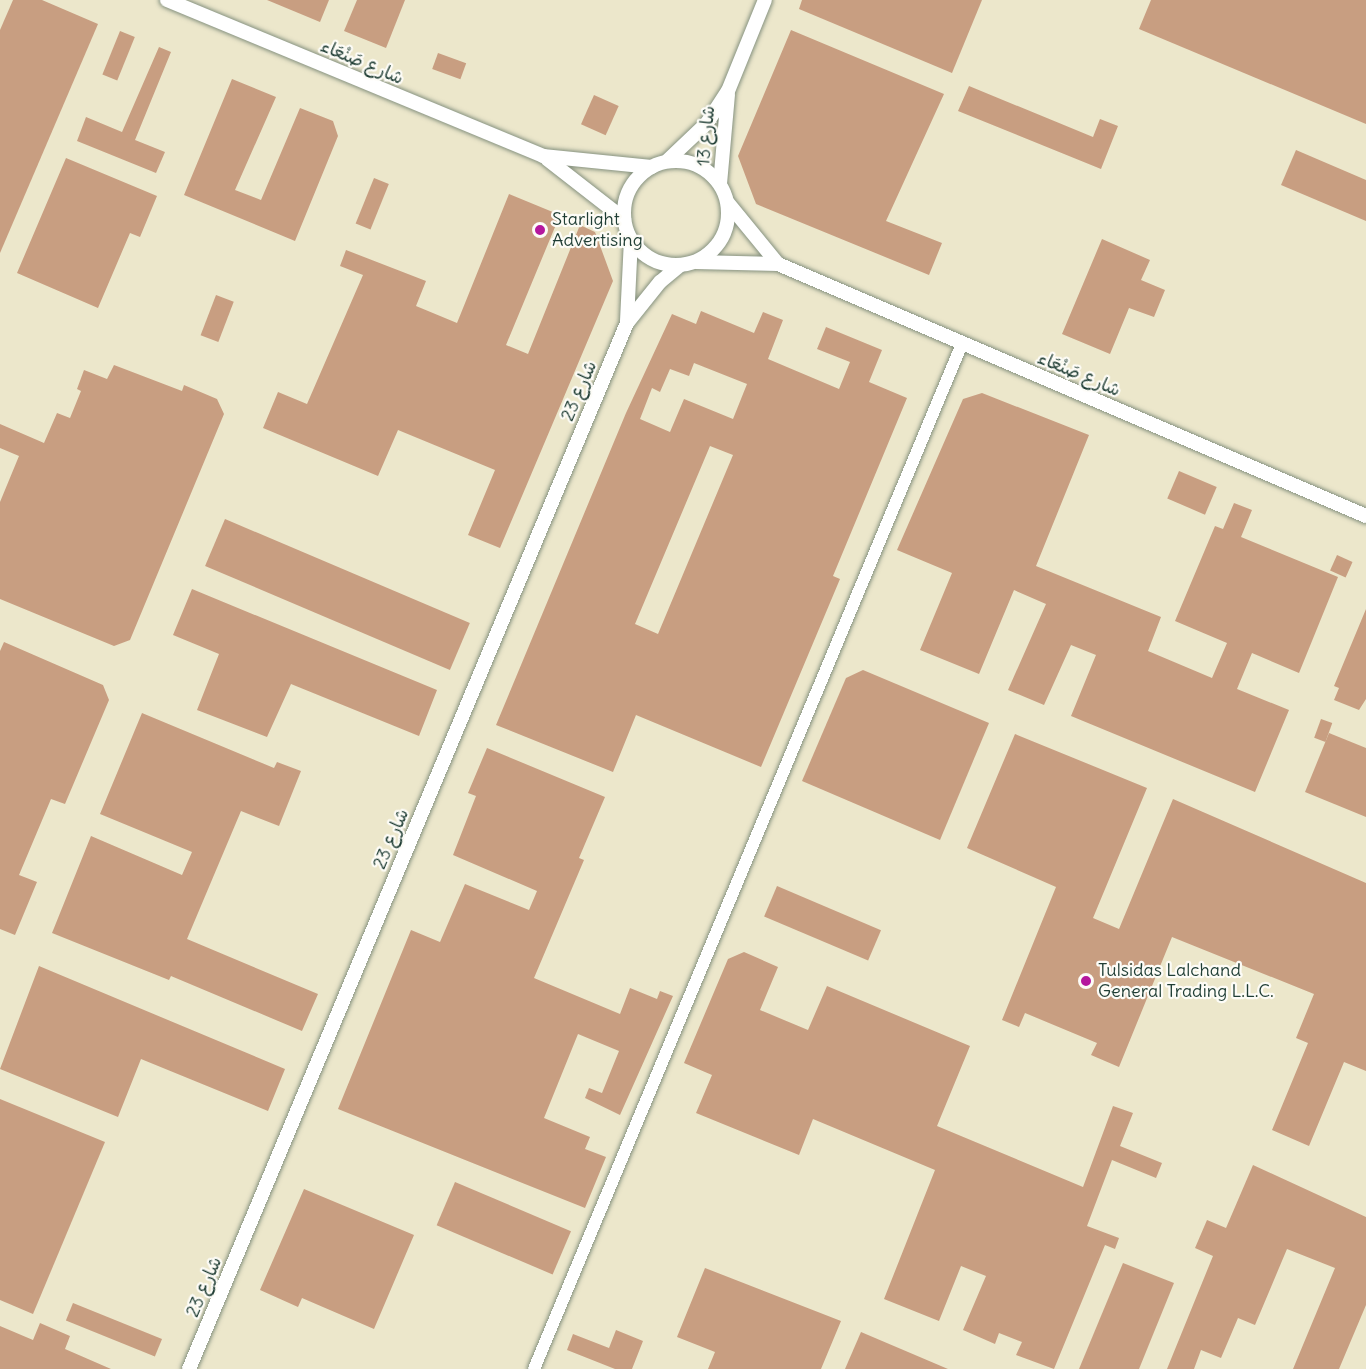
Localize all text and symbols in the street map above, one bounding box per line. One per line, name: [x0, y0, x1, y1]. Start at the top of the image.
street label: شارع صَنْعَاء: [317, 35, 407, 89]
street label: شارع 13: [693, 105, 719, 167]
place label: Starlight Advertising: [552, 209, 643, 252]
marker: Starlight Advertising: [533, 223, 547, 237]
street label: شارع صَنْعَاء: [1034, 347, 1124, 401]
street label: شارع 23: [557, 358, 601, 424]
street label: شارع 23: [369, 806, 413, 872]
place label: Tulsidas Lalchand General Trading L.L.C.: [1098, 960, 1274, 1002]
marker: Tulsidas Lalchand General Trading L.L.C.: [1079, 974, 1093, 988]
street label: شارع 23: [182, 1254, 226, 1320]

